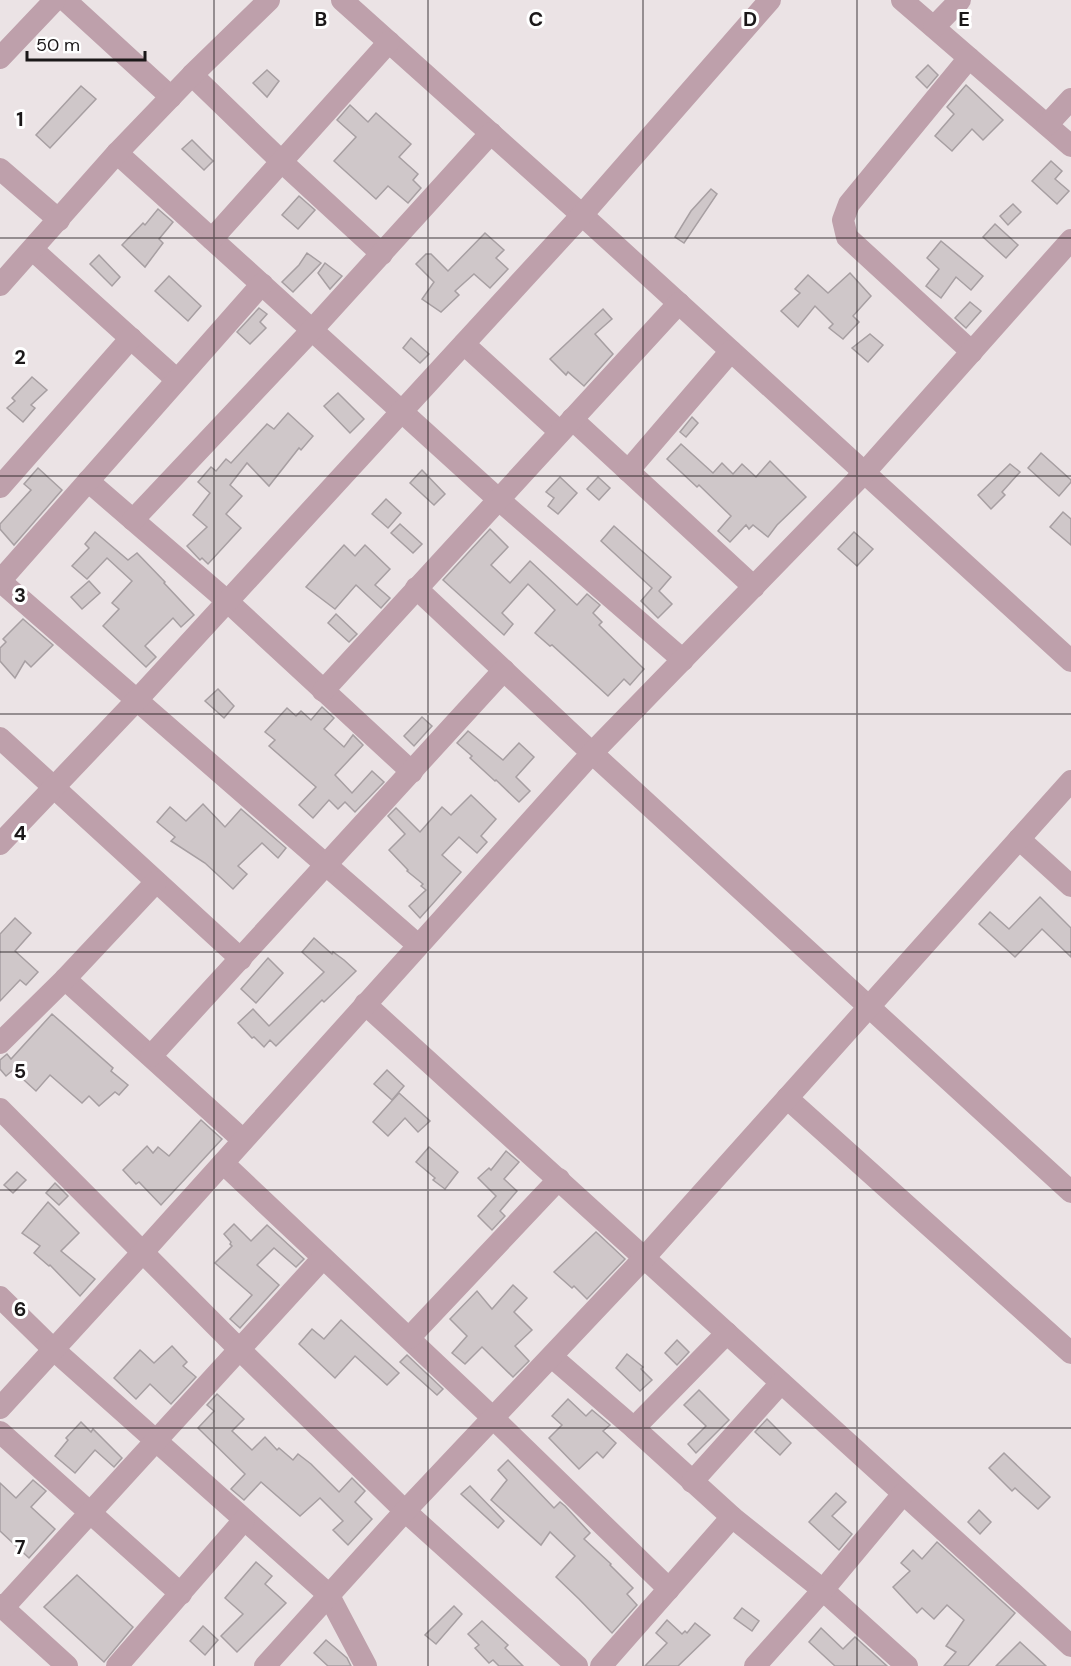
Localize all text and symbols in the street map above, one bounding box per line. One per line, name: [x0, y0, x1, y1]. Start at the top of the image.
text: B: [315, 6, 327, 32]
text: C: [529, 6, 543, 32]
text: D: [743, 6, 757, 32]
text: E: [958, 6, 970, 32]
scale bar: [27, 24, 146, 62]
text: 50 m: [36, 33, 80, 57]
text: 1: [16, 106, 24, 132]
text: 2: [14, 344, 26, 370]
text: 3: [14, 582, 26, 608]
text: 4: [14, 820, 27, 846]
text: 5: [14, 1058, 26, 1084]
text: 6: [14, 1296, 26, 1322]
text: 7: [15, 1534, 26, 1560]

